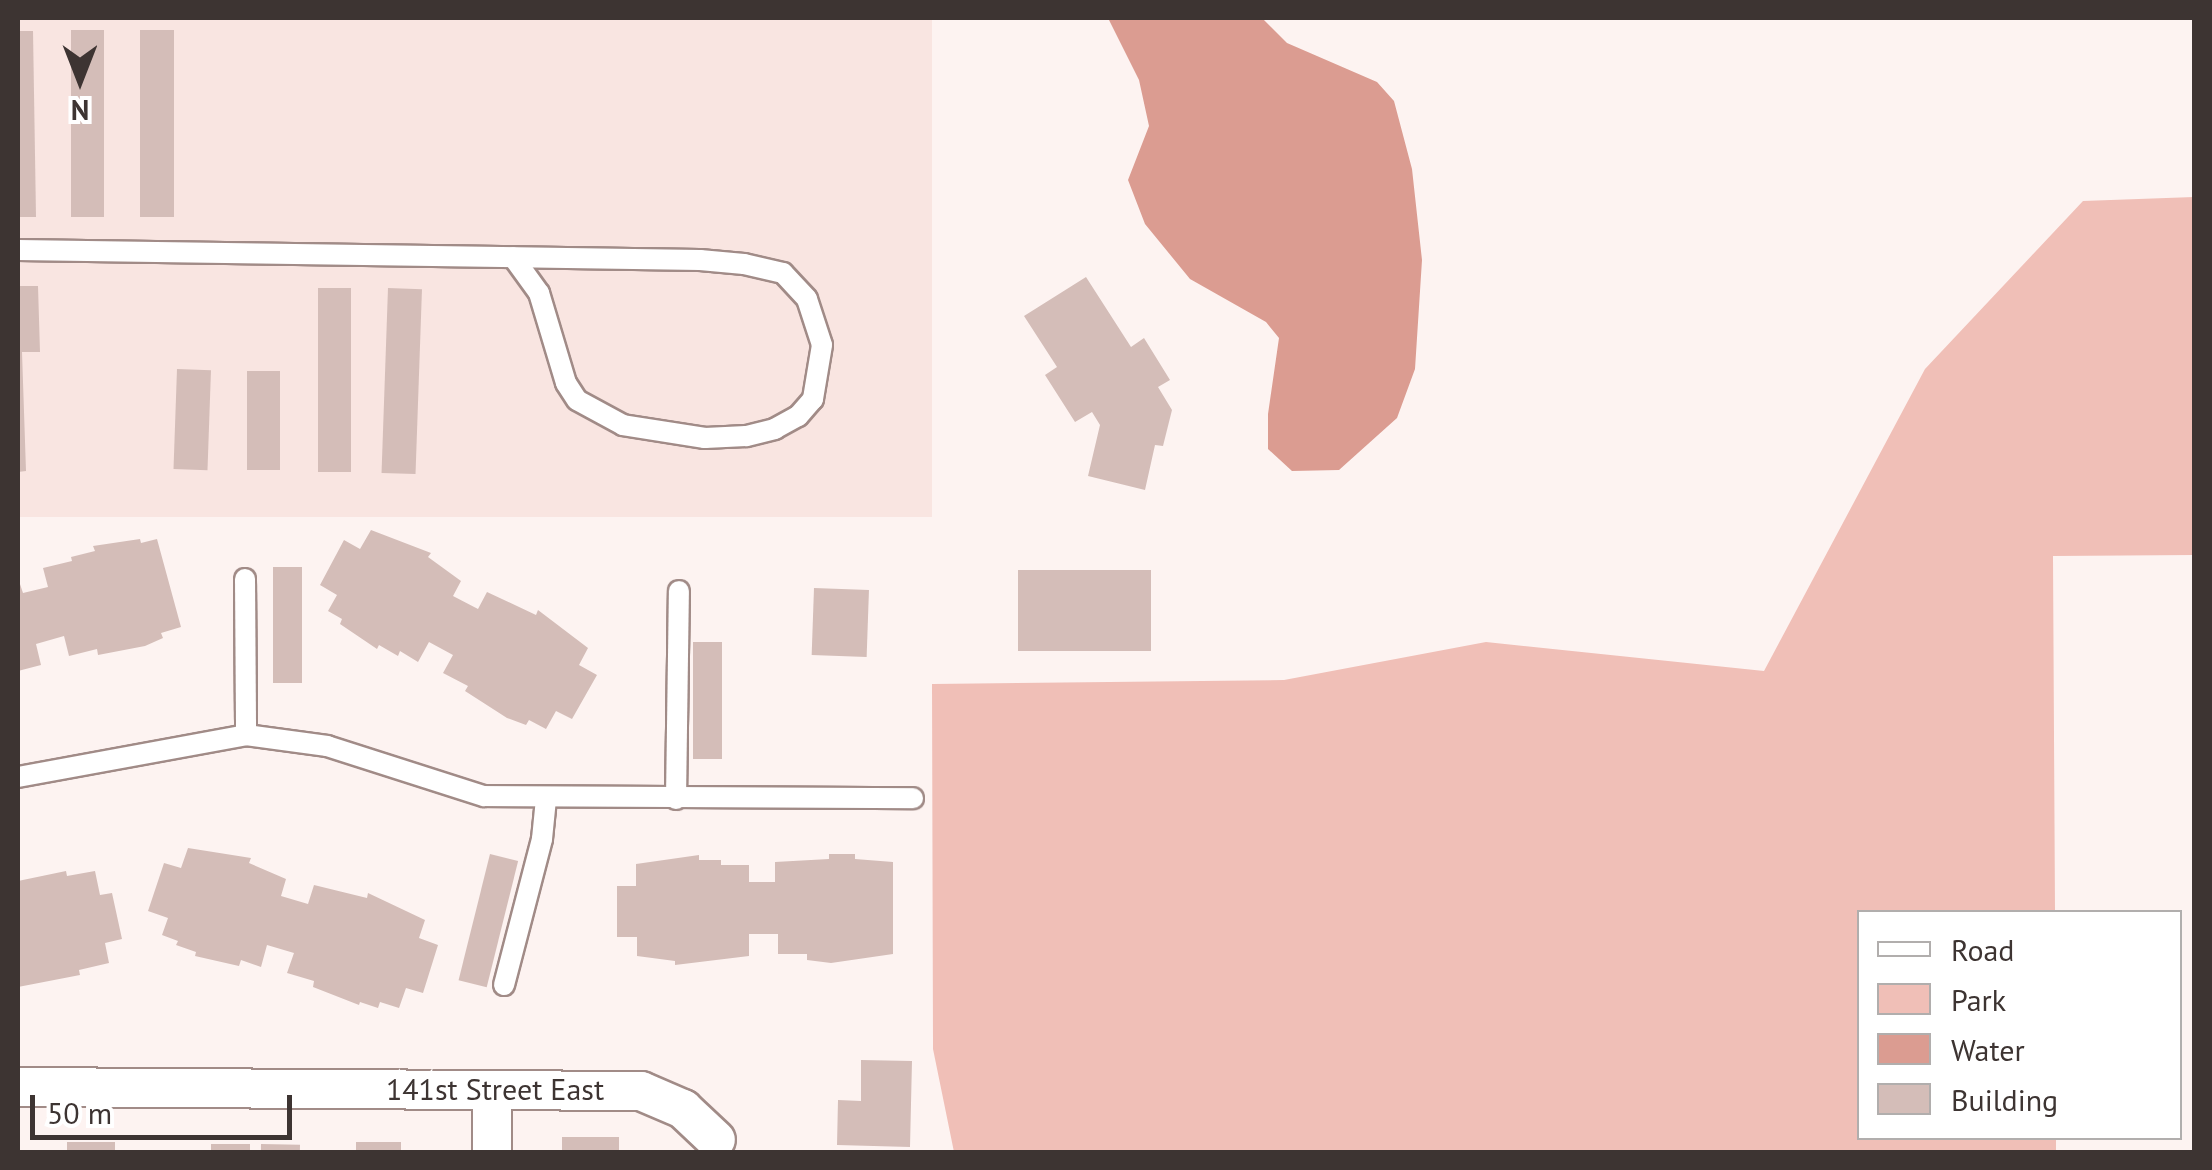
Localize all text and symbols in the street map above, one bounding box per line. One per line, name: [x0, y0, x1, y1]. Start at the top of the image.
north arrow: [30, 30, 130, 130]
text: N: [71, 92, 89, 129]
legend: [1857, 910, 2182, 1140]
text: Road: [1951, 930, 2015, 969]
text: Park: [1951, 980, 2006, 1019]
text: Water: [1951, 1030, 2025, 1069]
street label: 141st Street East: [386, 1071, 604, 1107]
scale bar: [35, 1075, 298, 1137]
text: Building: [1951, 1080, 2058, 1119]
text: 50 m: [47, 1093, 112, 1132]

